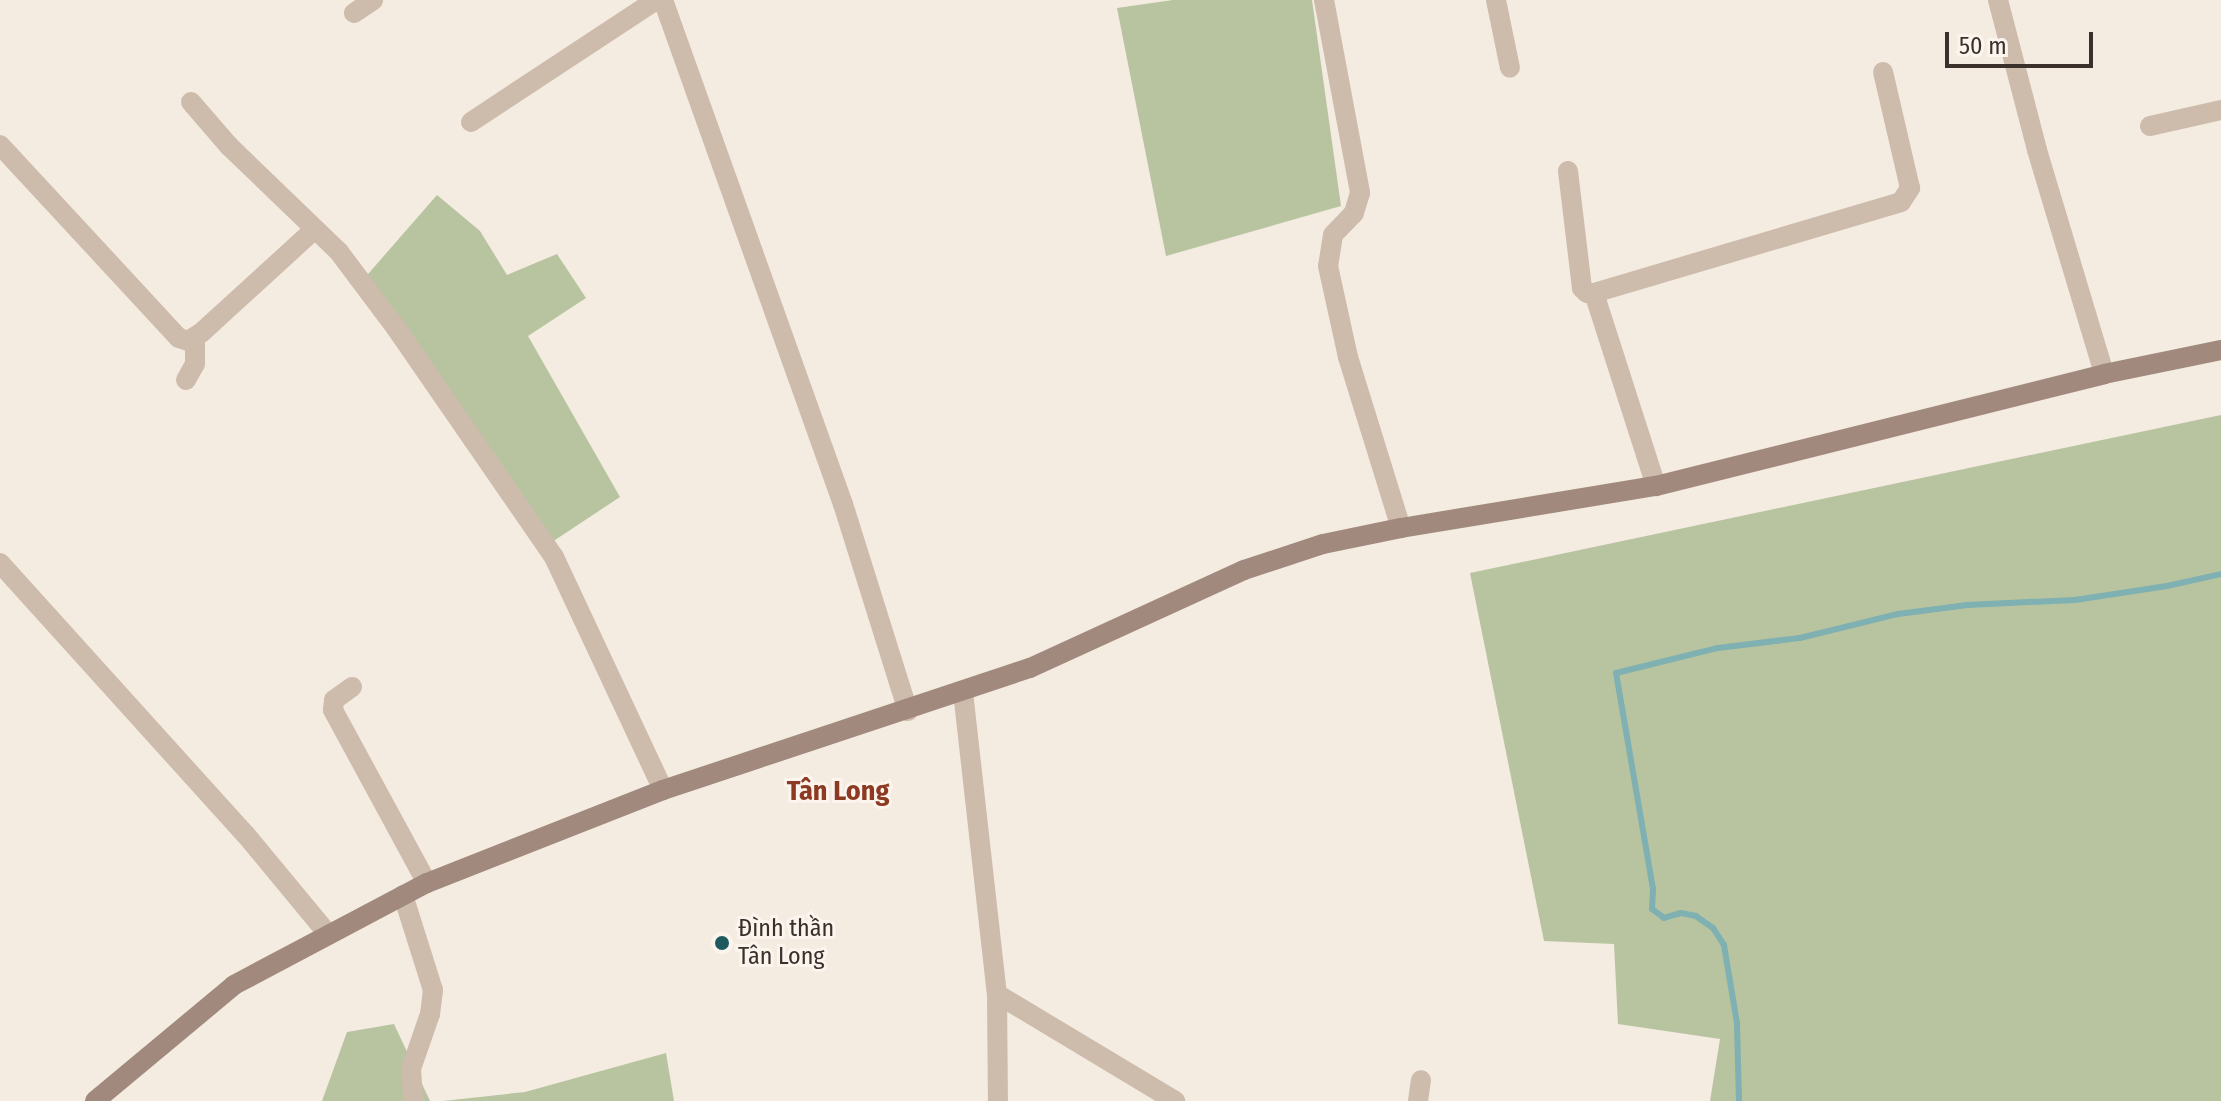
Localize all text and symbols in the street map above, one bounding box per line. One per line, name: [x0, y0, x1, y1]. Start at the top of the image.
scale bar: [1949, 16, 2097, 66]
text: 50 m: [1959, 32, 2007, 60]
district label: Tân Long: [787, 774, 889, 808]
place label: Đình thần Tân Long: [738, 915, 834, 971]
marker: Đình thần Tân Long: [713, 934, 731, 952]

